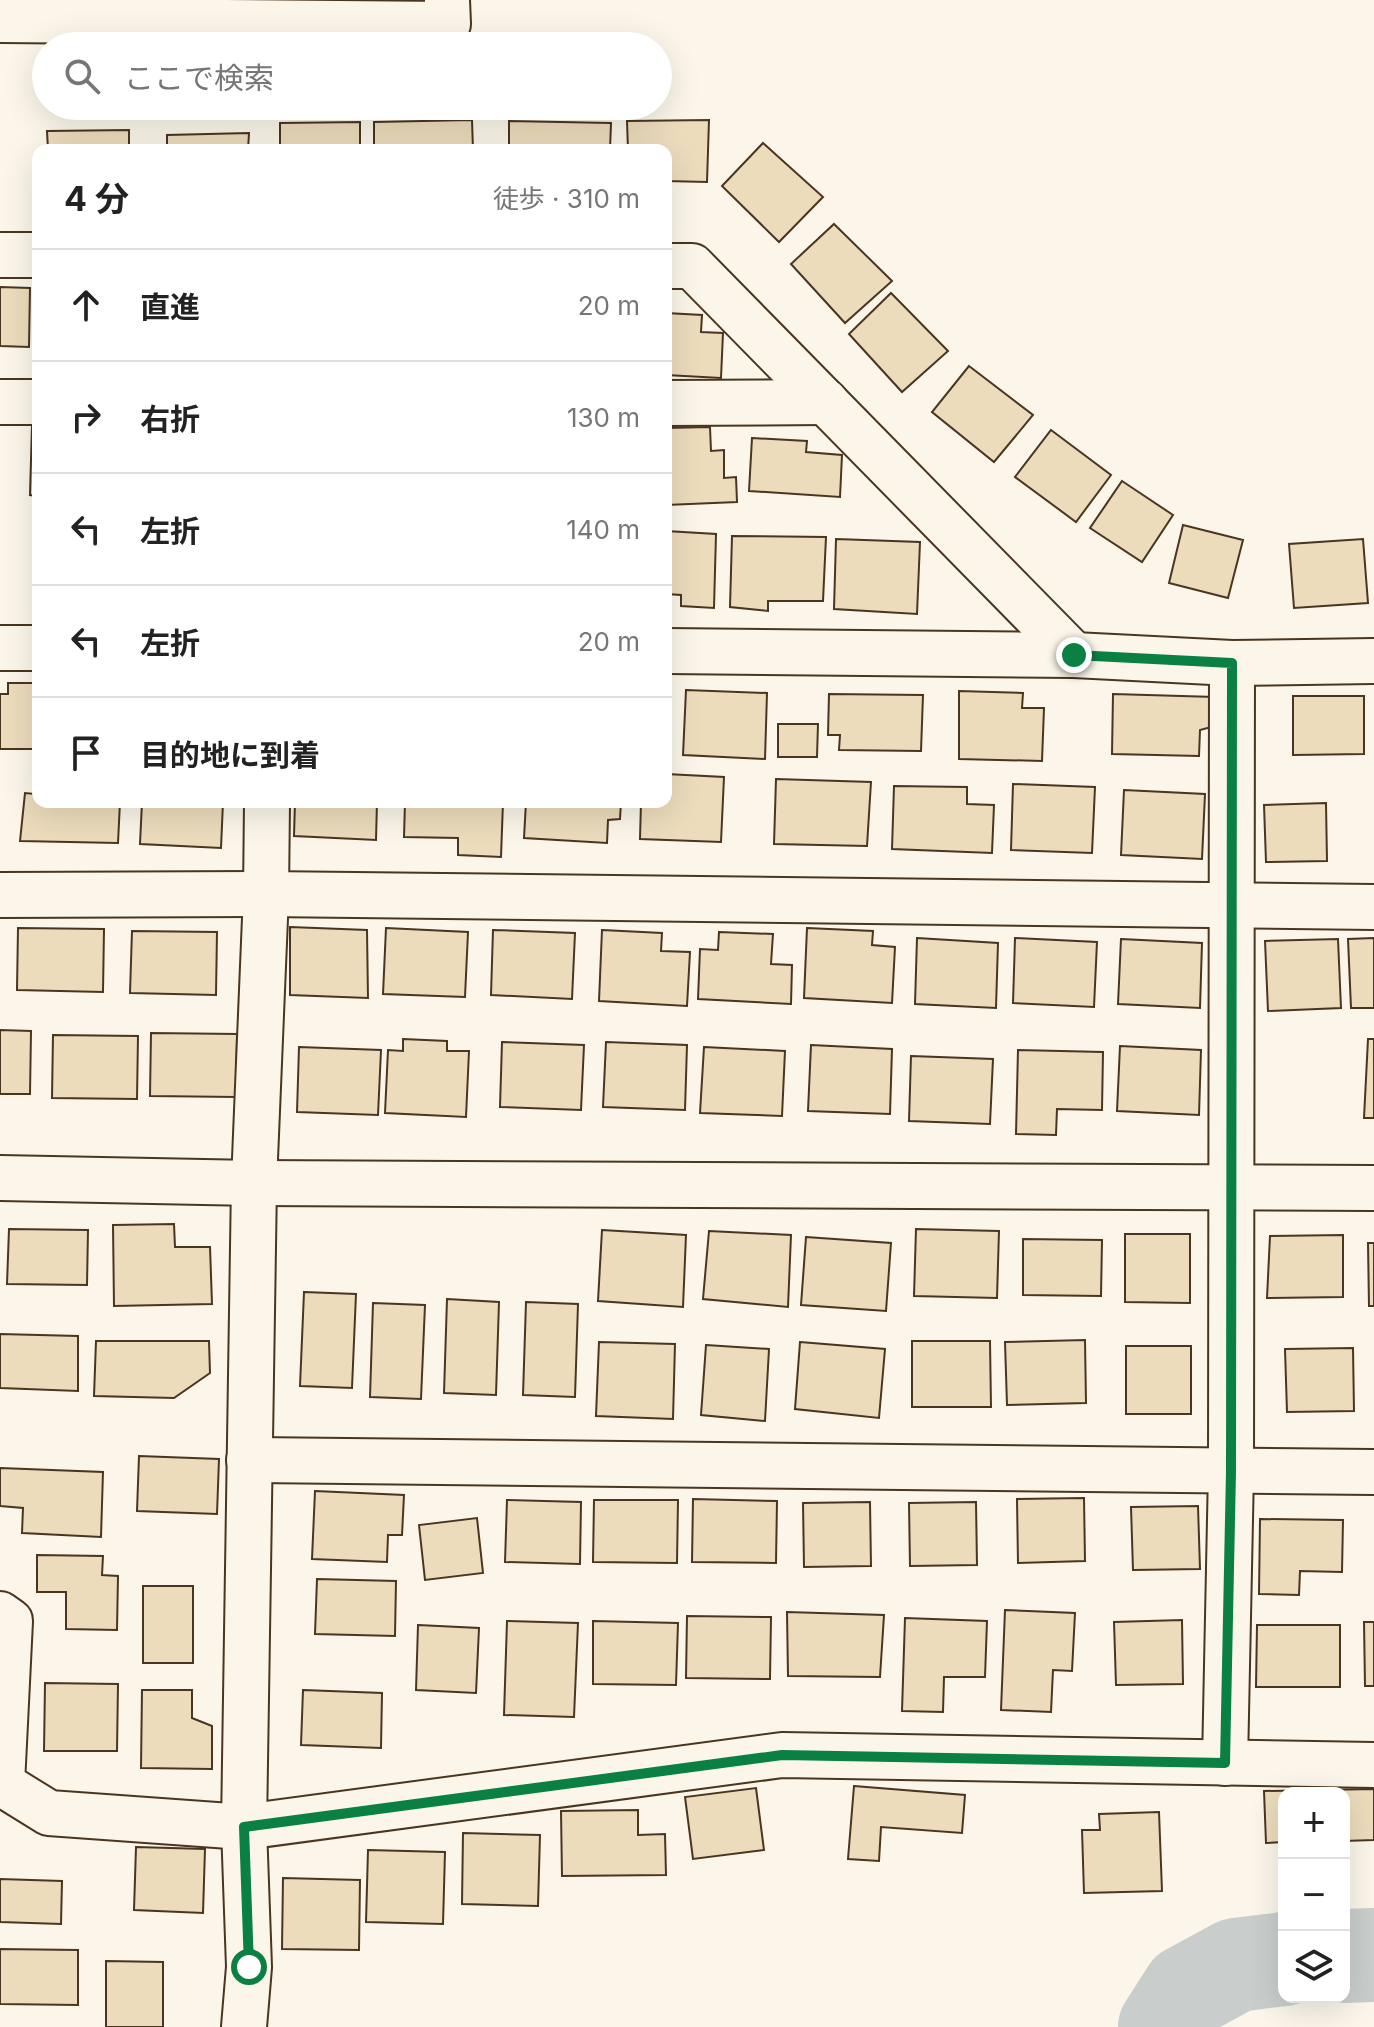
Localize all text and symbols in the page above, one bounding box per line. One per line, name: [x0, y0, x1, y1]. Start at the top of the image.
search box: [32, 32, 672, 120]
icon: search: [60, 54, 104, 98]
text: ここで検索: [124, 60, 274, 96]
text: 4 分: [64, 178, 129, 219]
text: 徒歩 · 310 m: [493, 183, 640, 214]
icon: ahead: [64, 283, 108, 327]
text: 直進: [140, 289, 200, 325]
text: 20 m: [578, 290, 640, 321]
icon: right: [64, 395, 108, 439]
text: 右折: [140, 401, 200, 437]
text: 130 m: [567, 402, 640, 433]
icon: left: [64, 507, 108, 551]
text: 左折: [140, 513, 200, 549]
text: 140 m: [566, 514, 640, 545]
icon: left: [64, 619, 108, 663]
text: 左折: [140, 625, 200, 661]
text: 20 m: [578, 626, 640, 657]
route end: [1056, 637, 1092, 673]
icon: arrive: [64, 731, 108, 775]
text: 目的地に到着: [140, 737, 320, 773]
map controls: [1278, 1787, 1350, 2003]
button: +: [1278, 1787, 1350, 1859]
button: −: [1278, 1859, 1350, 1931]
button: layers: [1278, 1931, 1350, 2003]
route start: [231, 1949, 267, 1985]

